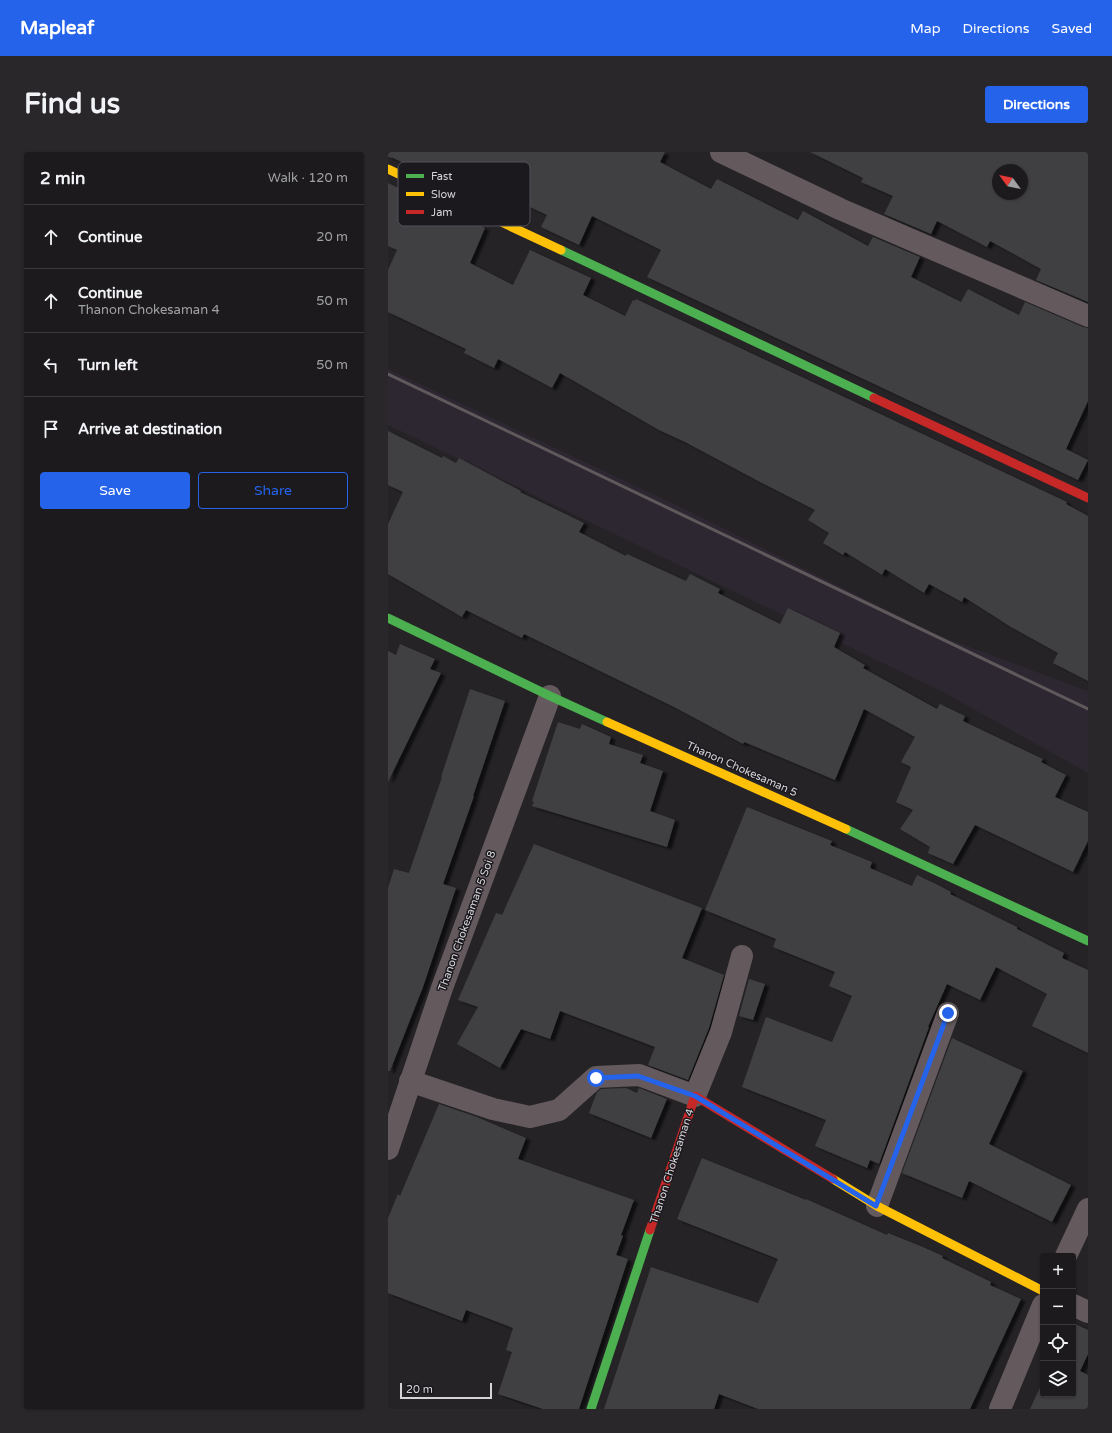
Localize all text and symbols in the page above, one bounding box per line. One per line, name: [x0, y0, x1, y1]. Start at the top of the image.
text: Mapleaf: [20, 17, 94, 39]
text: Map: [910, 20, 941, 37]
text: Directions: [963, 20, 1030, 37]
text: Saved: [1052, 20, 1092, 37]
button: Directions: [985, 86, 1088, 123]
text: Find us: [24, 87, 120, 121]
legend: [398, 162, 530, 226]
north arrow: [992, 164, 1028, 200]
text: 2 min: [40, 168, 85, 189]
text: Walk · 120 m: [268, 170, 348, 186]
text: Fast: [431, 170, 452, 183]
text: Slow: [431, 188, 456, 201]
text: Jam: [431, 206, 452, 219]
icon: ahead: [40, 226, 62, 248]
text: Continue: [78, 228, 142, 246]
text: 20 m: [316, 229, 348, 245]
text: Continue: [78, 284, 142, 302]
icon: ahead: [40, 290, 62, 312]
text: 50 m: [316, 293, 348, 309]
text: Thanon Chokesaman 4: [78, 302, 220, 318]
icon: left: [40, 354, 62, 376]
text: Turn left: [78, 356, 138, 374]
text: 50 m: [316, 357, 348, 373]
icon: arrive: [40, 418, 62, 440]
text: Arrive at destination: [78, 420, 222, 438]
button: Save: [40, 472, 190, 509]
button: Share: [198, 472, 348, 509]
street label: Thanon Chokesaman 5: [685, 739, 799, 799]
street label: Thanon Chokesaman 5 Soi 8: [435, 849, 499, 993]
route end: [939, 1004, 957, 1022]
route start: [587, 1069, 605, 1087]
street label: Thanon Chokesaman 4: [647, 1107, 697, 1225]
map controls: [1040, 1253, 1076, 1397]
button: +: [1040, 1253, 1076, 1289]
button: −: [1040, 1289, 1076, 1325]
button: locate: [1040, 1325, 1076, 1361]
button: layers: [1040, 1361, 1076, 1397]
scale bar: [400, 1381, 492, 1400]
text: 20 m: [406, 1383, 433, 1396]

